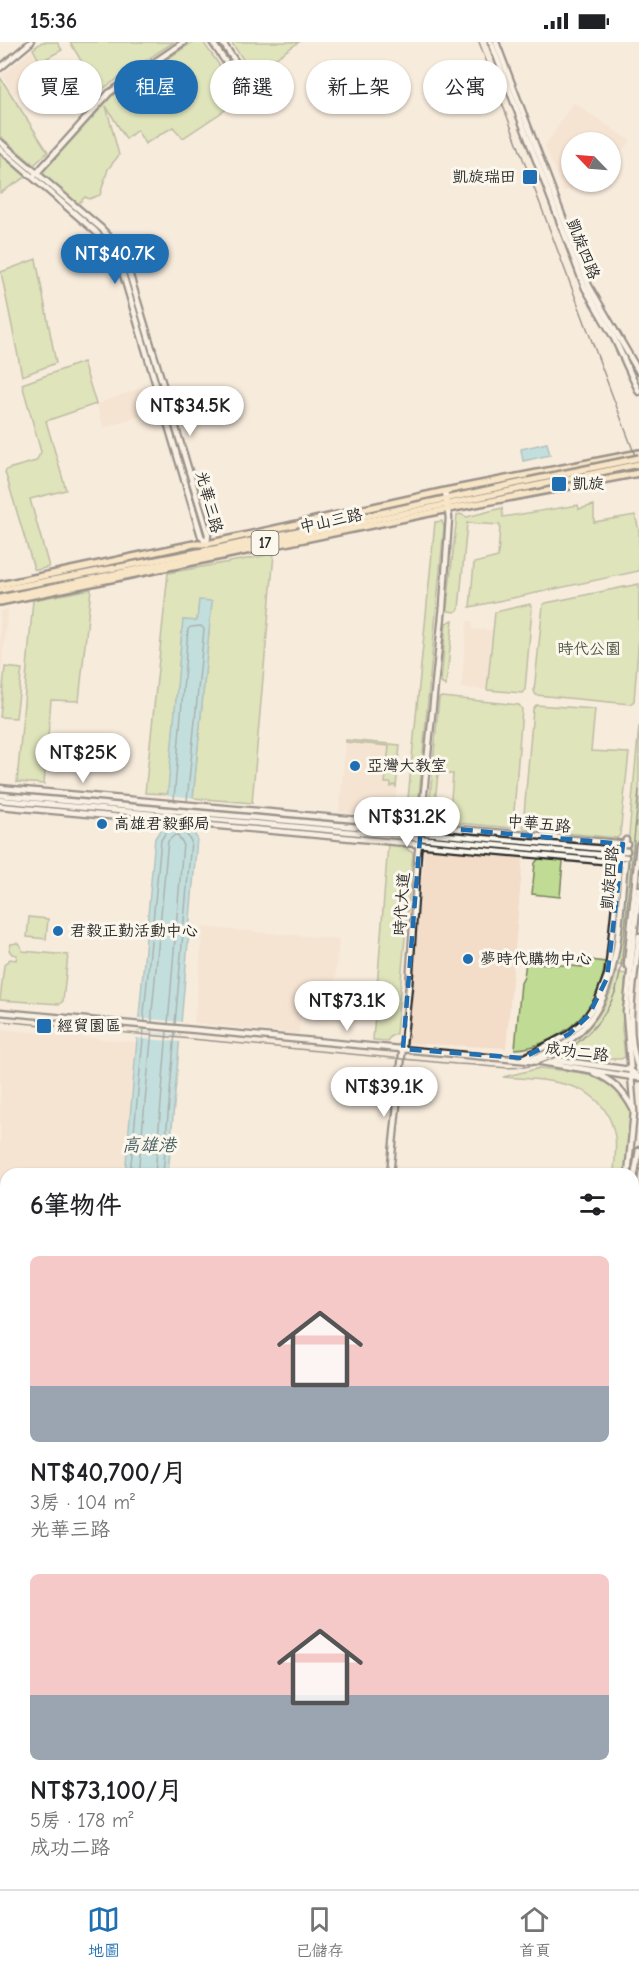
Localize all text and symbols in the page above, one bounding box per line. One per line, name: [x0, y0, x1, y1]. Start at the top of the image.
text: 15:36: [30, 8, 77, 34]
chip: 買屋: [18, 60, 102, 114]
chip: 租屋: [114, 60, 198, 114]
chip: 篩選: [210, 60, 294, 114]
chip: 新上架: [306, 60, 411, 114]
chip: 公寓: [423, 60, 507, 114]
north arrow: [561, 132, 621, 192]
map controls: [561, 132, 621, 192]
place label: 凱旋瑞田: [452, 168, 516, 186]
marker: 凱旋瑞田: [521, 168, 539, 186]
street label: 凱旋四路: [563, 216, 603, 282]
pin: NT$40.7K: [53, 234, 177, 285]
text: NT$40.7K: [75, 242, 155, 265]
pin: NT$34.5K: [128, 386, 252, 437]
text: NT$34.5K: [150, 394, 230, 417]
street label: 光華三路: [192, 469, 226, 535]
marker: 凱旋: [550, 475, 568, 493]
place label: 凱旋: [572, 475, 604, 493]
street label: 中山三路: [298, 506, 364, 536]
road number: 17: [252, 531, 278, 555]
park label: 時代公園: [557, 640, 621, 658]
pin: NT$25K: [34, 733, 132, 784]
text: NT$25K: [49, 741, 117, 764]
place label: 亞灣大教室: [367, 757, 447, 775]
marker: 亞灣大教室: [348, 759, 362, 773]
pin: NT$31.2K: [345, 797, 469, 848]
text: NT$31.2K: [368, 805, 446, 828]
street label: 中華五路: [506, 812, 572, 836]
place label: 高雄君毅郵局: [114, 815, 210, 833]
marker: 高雄君毅郵局: [95, 817, 109, 831]
street label: 凱旋四路: [598, 845, 622, 911]
street label: 時代大道: [391, 871, 413, 937]
place label: 君毅正勤活動中心: [70, 922, 198, 940]
marker: 君毅正勤活動中心: [51, 924, 65, 938]
place label: 夢時代購物中心: [480, 950, 592, 968]
marker: 夢時代購物中心: [461, 952, 475, 966]
pin: NT$73.1K: [285, 981, 409, 1032]
text: NT$73.1K: [308, 989, 386, 1012]
marker: 經貿園區: [35, 1017, 53, 1035]
place label: 經貿園區: [57, 1017, 121, 1035]
street label: 成功二路: [544, 1039, 610, 1065]
pin: NT$39.1K: [322, 1067, 446, 1118]
text: NT$39.1K: [345, 1075, 423, 1098]
water label: 高雄港: [122, 1135, 178, 1156]
icon: filters: [576, 1188, 609, 1221]
text: 6筆物件: [30, 1191, 122, 1221]
icon: home: [266, 1295, 374, 1403]
text: NT$40,700/月: [30, 1458, 187, 1488]
text: 3房 · 104 m²: [30, 1491, 135, 1514]
text: 光華三路: [30, 1518, 110, 1541]
icon: home: [266, 1613, 374, 1721]
text: NT$73,100/月: [30, 1776, 183, 1806]
text: 5房 · 178 m²: [30, 1809, 134, 1832]
text: 成功二路: [30, 1836, 110, 1859]
tab: 地圖: [87, 1903, 120, 1961]
tab: 已儲存: [295, 1903, 343, 1961]
tab: 首頁: [518, 1903, 551, 1961]

